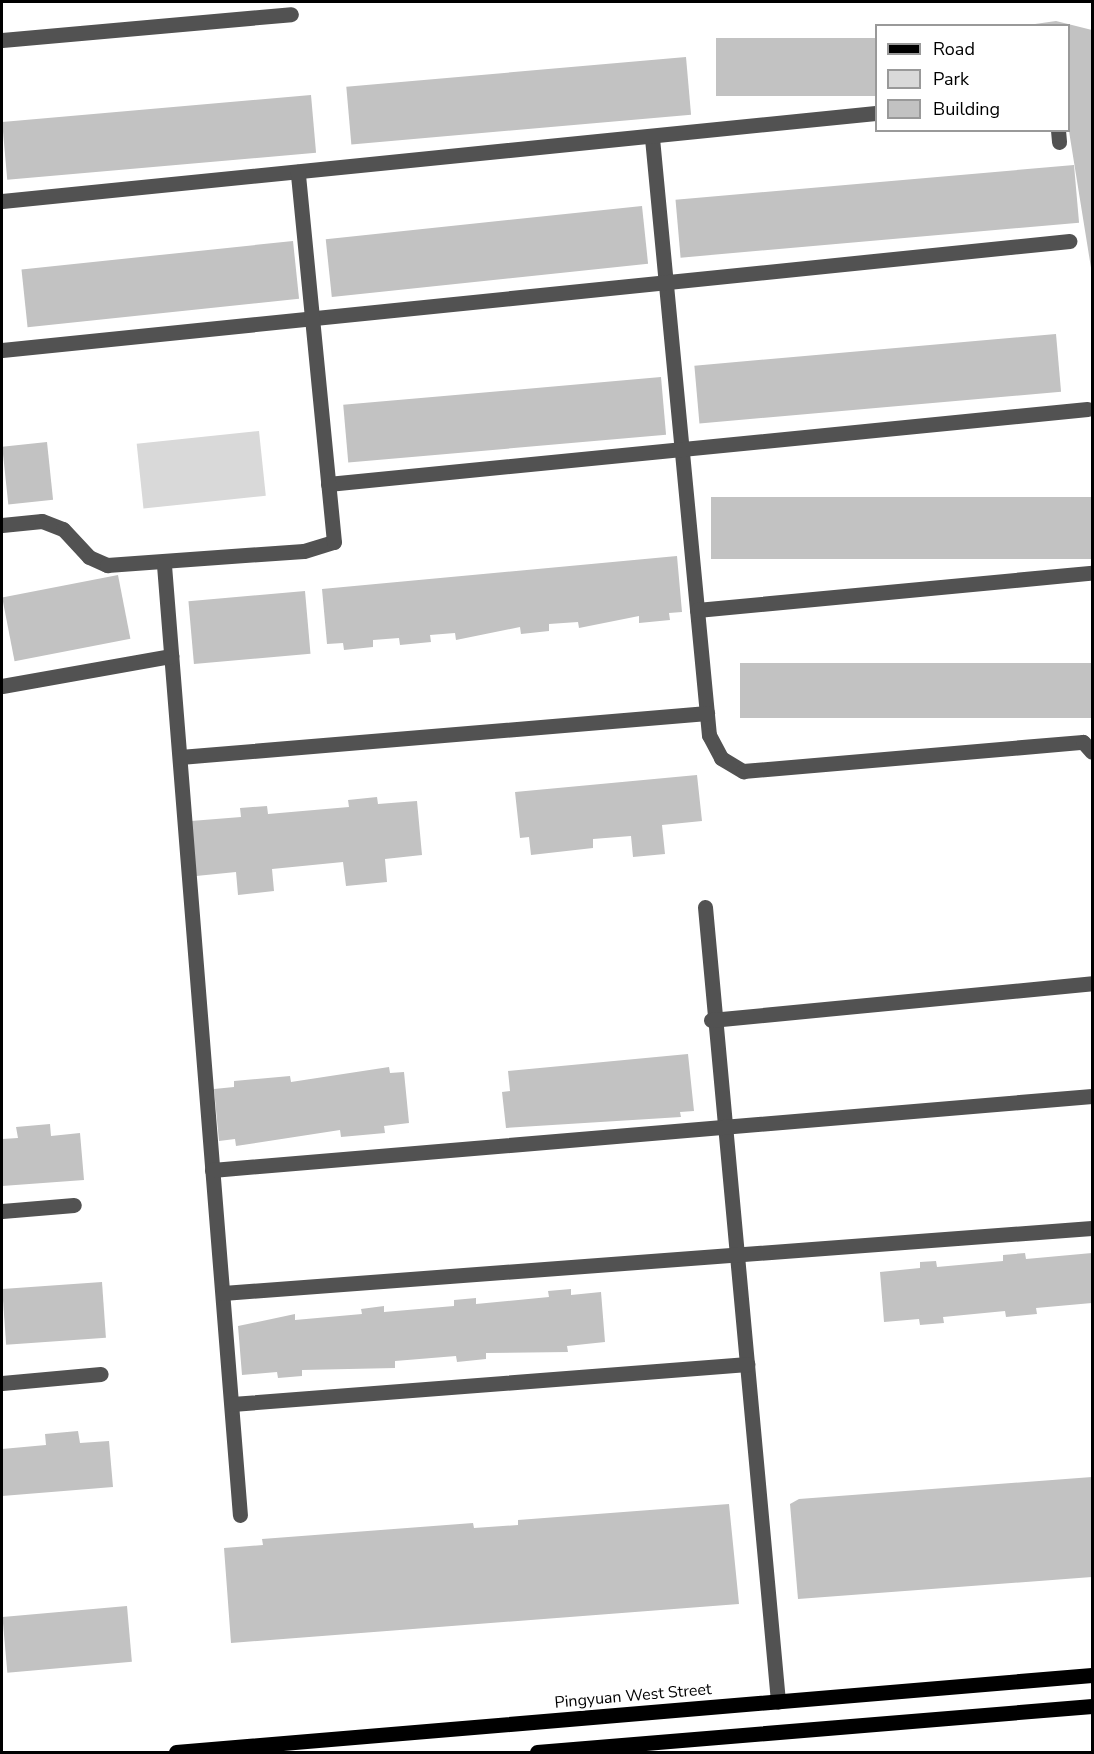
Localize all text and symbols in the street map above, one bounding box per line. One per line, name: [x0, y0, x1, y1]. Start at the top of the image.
legend: [875, 24, 1070, 132]
text: Road: [933, 37, 975, 61]
text: Park: [933, 67, 969, 91]
text: Building: [933, 97, 1000, 121]
street label: Pingyuan West Street: [554, 1680, 712, 1712]

